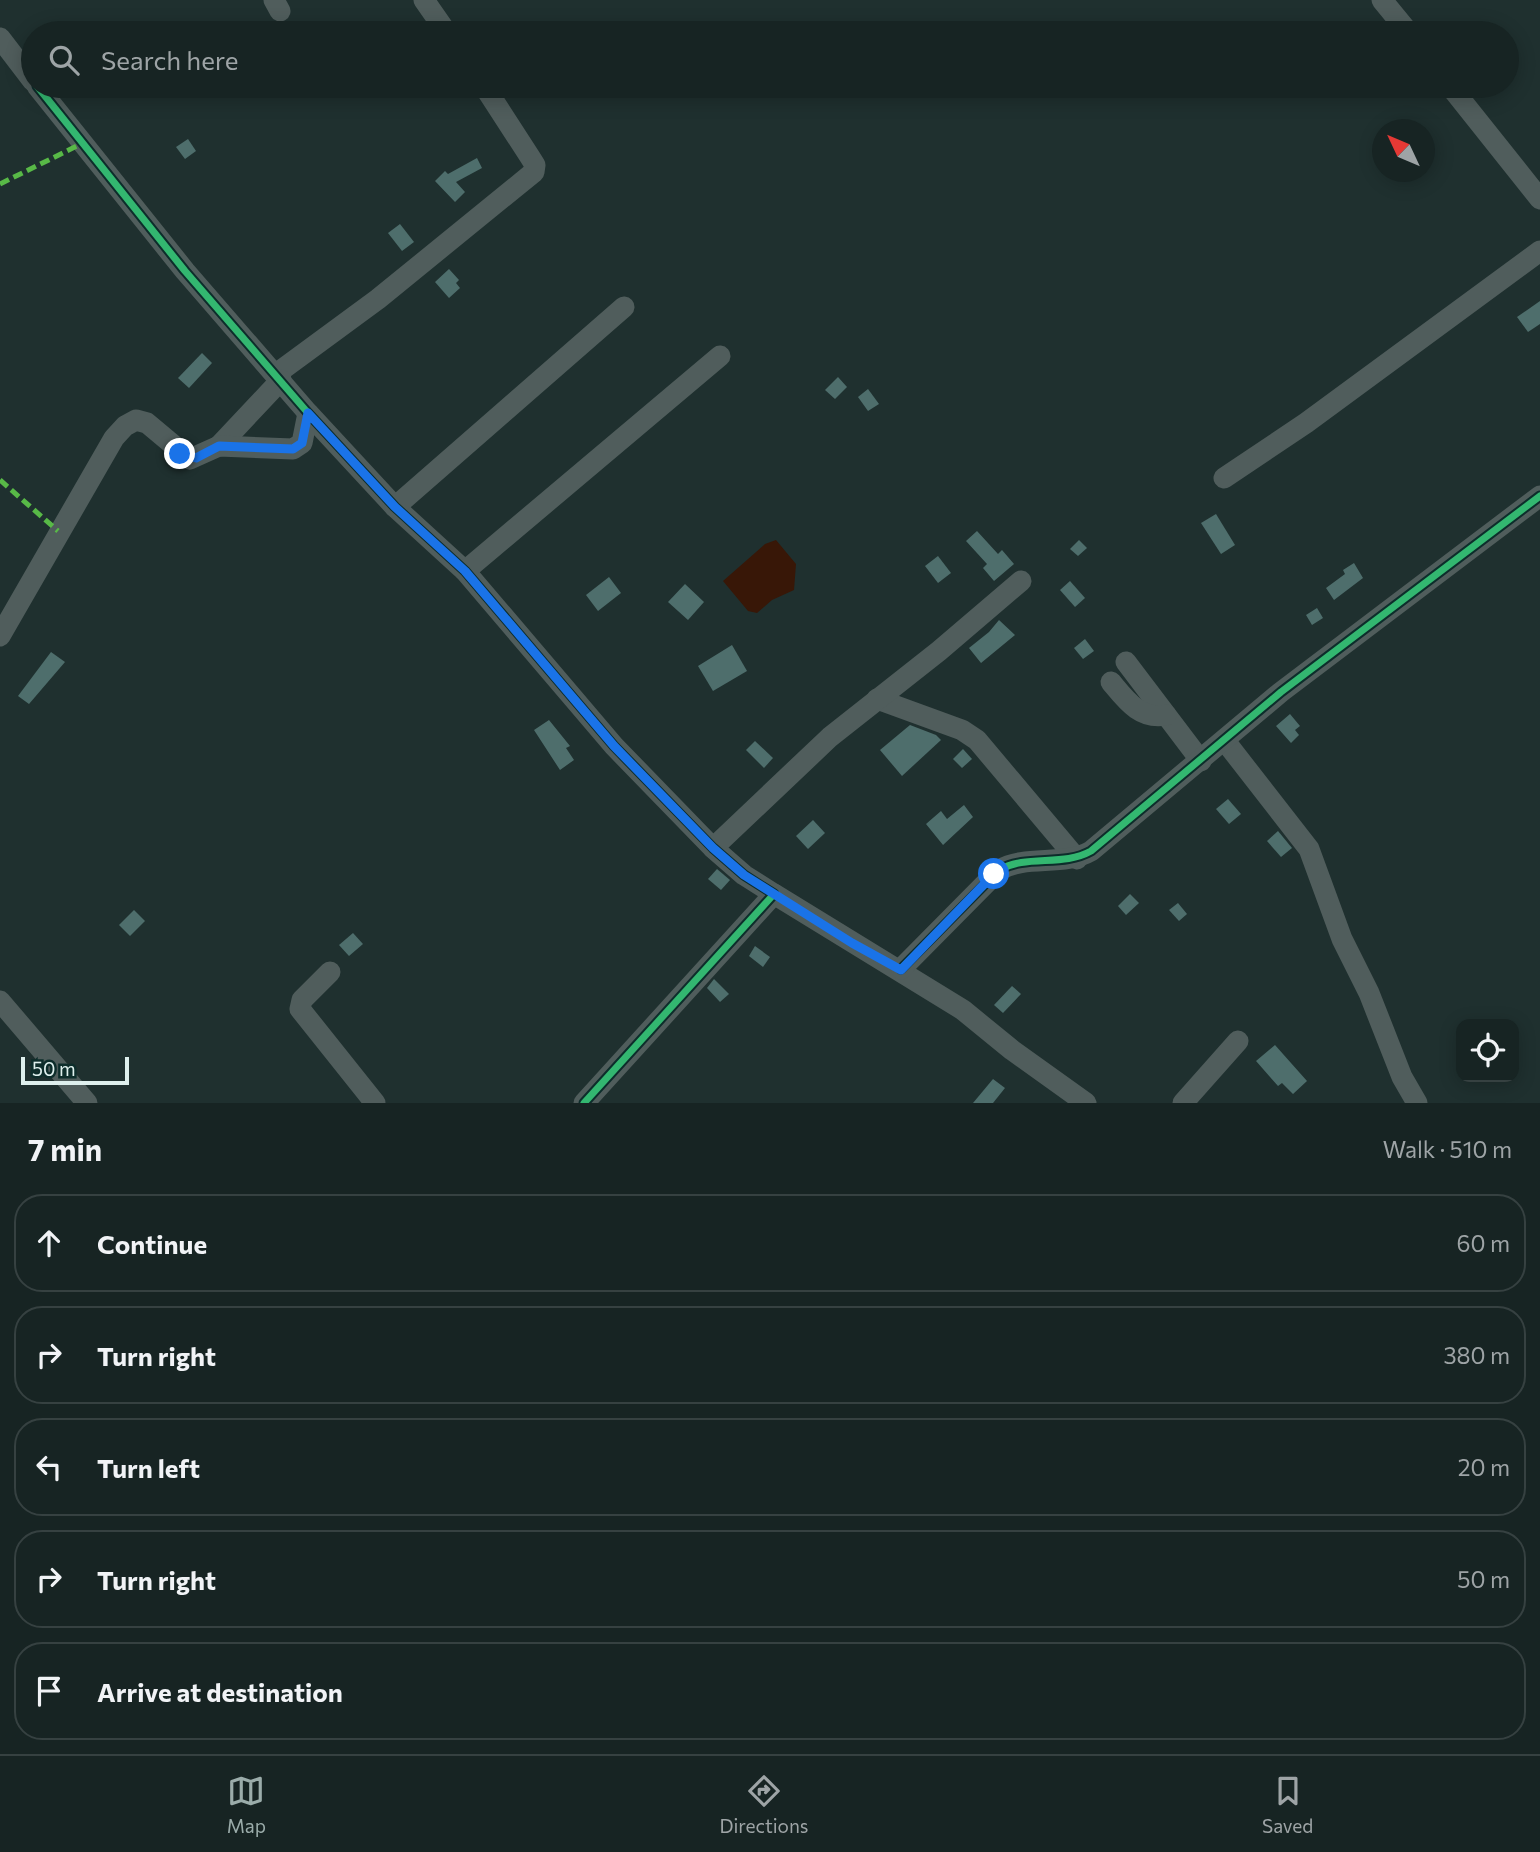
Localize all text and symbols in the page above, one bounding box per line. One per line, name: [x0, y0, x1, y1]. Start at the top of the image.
search box: [21, 21, 1519, 98]
icon: search: [45, 41, 83, 79]
text: Search here: [101, 44, 239, 75]
north arrow: [1372, 119, 1435, 182]
route end: [164, 438, 195, 469]
route start: [978, 858, 1009, 889]
map controls: [1456, 1019, 1519, 1082]
button: locate: [1456, 1019, 1519, 1082]
scale bar: [21, 1054, 130, 1086]
text: 50 m: [32, 1057, 76, 1080]
text: 7 min: [28, 1130, 102, 1167]
text: Walk · 510 m: [1383, 1135, 1512, 1163]
icon: ahead: [30, 1224, 68, 1262]
text: Continue: [97, 1228, 207, 1259]
text: 60 m: [1457, 1229, 1510, 1257]
icon: right: [30, 1336, 68, 1374]
text: Turn right: [97, 1340, 216, 1371]
text: 380 m: [1443, 1341, 1510, 1369]
icon: left: [30, 1448, 68, 1486]
text: Turn left: [97, 1452, 200, 1483]
text: 20 m: [1458, 1453, 1510, 1481]
icon: right: [30, 1560, 68, 1598]
text: Turn right: [97, 1564, 216, 1595]
text: 50 m: [1457, 1565, 1510, 1593]
icon: arrive: [30, 1672, 68, 1710]
text: Arrive at destination: [97, 1676, 343, 1707]
tab: Map: [227, 1772, 266, 1837]
tab: Directions: [719, 1772, 809, 1837]
tab: Saved: [1262, 1772, 1313, 1837]

